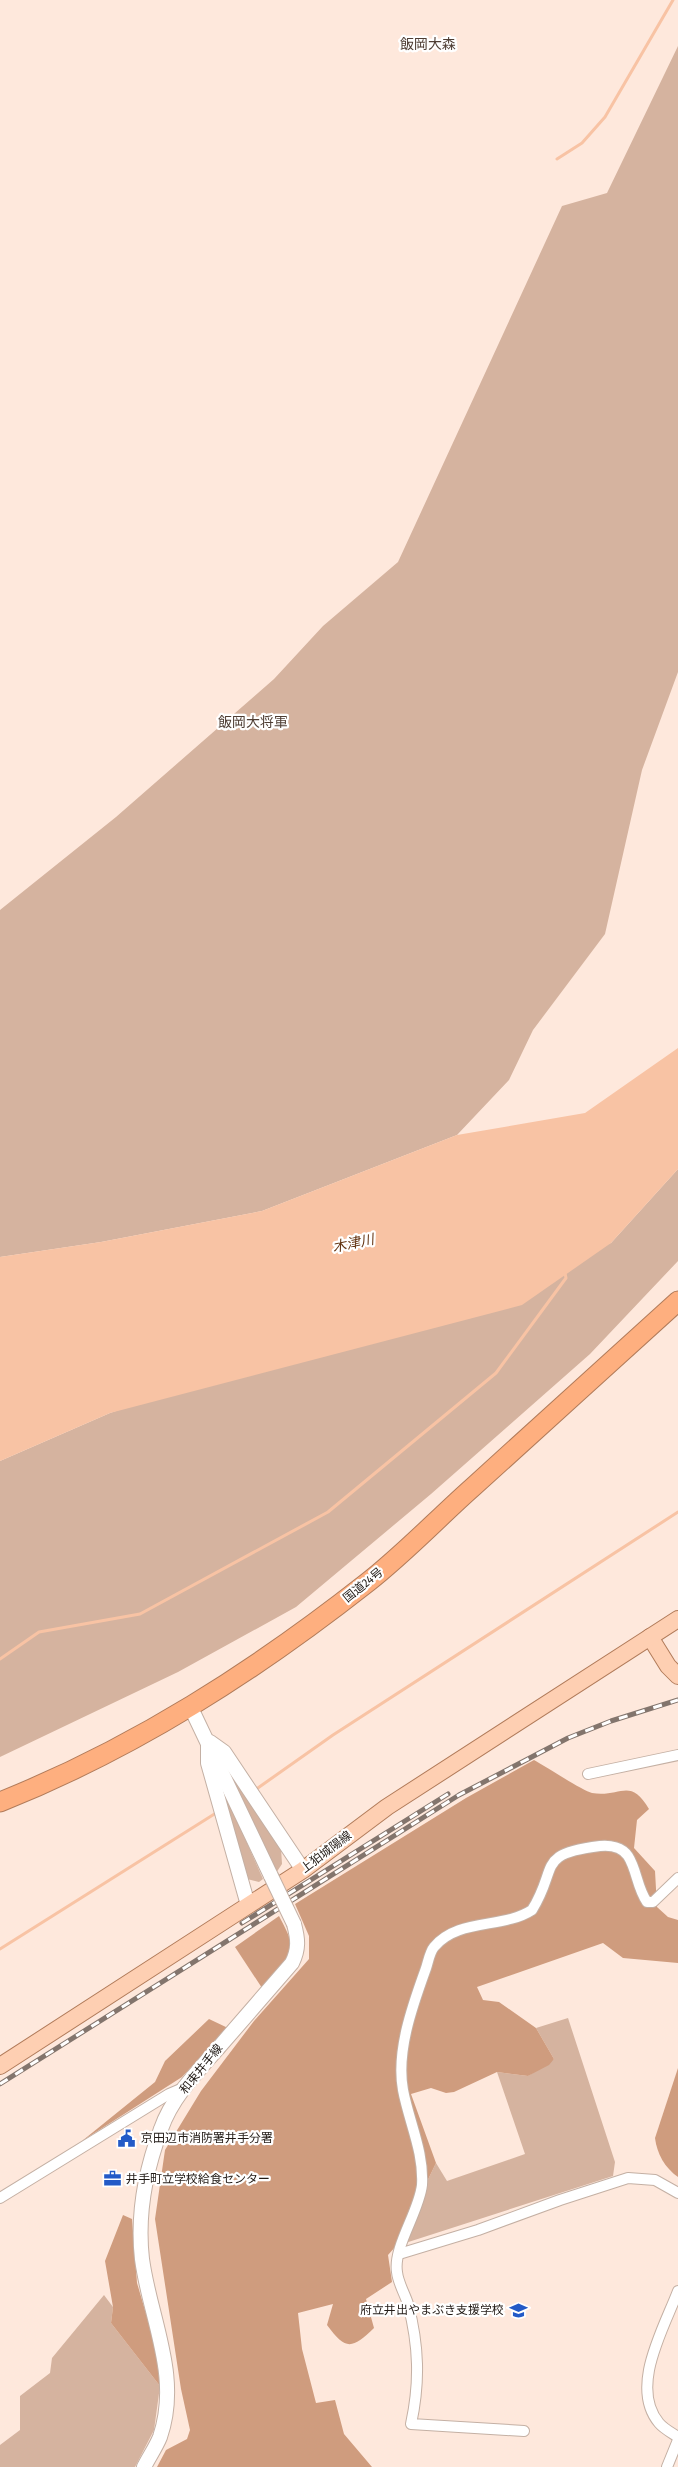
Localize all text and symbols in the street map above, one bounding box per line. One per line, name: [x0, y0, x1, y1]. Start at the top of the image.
district label: 飯岡大森: [400, 36, 456, 53]
district label: 飯岡大将軍: [218, 714, 288, 731]
water label: 木津川: [331, 1230, 377, 1256]
street label: 国道24号: [340, 1565, 386, 1605]
street label: 上狛城陽線: [298, 1828, 354, 1876]
street label: 和束井手線: [177, 2041, 225, 2097]
public building icon: 京田辺市消防署井手分署: [117, 2128, 137, 2148]
place label: 京田辺市消防署井手分署: [141, 2131, 273, 2145]
office icon: 井手町立学校給食センター: [102, 2169, 122, 2189]
place label: 井手町立学校給食センター: [126, 2172, 270, 2186]
school or university icon: 府立井出やまぶき支援学校: [508, 2300, 528, 2320]
place label: 府立井出やまぶき支援学校: [360, 2303, 504, 2317]

